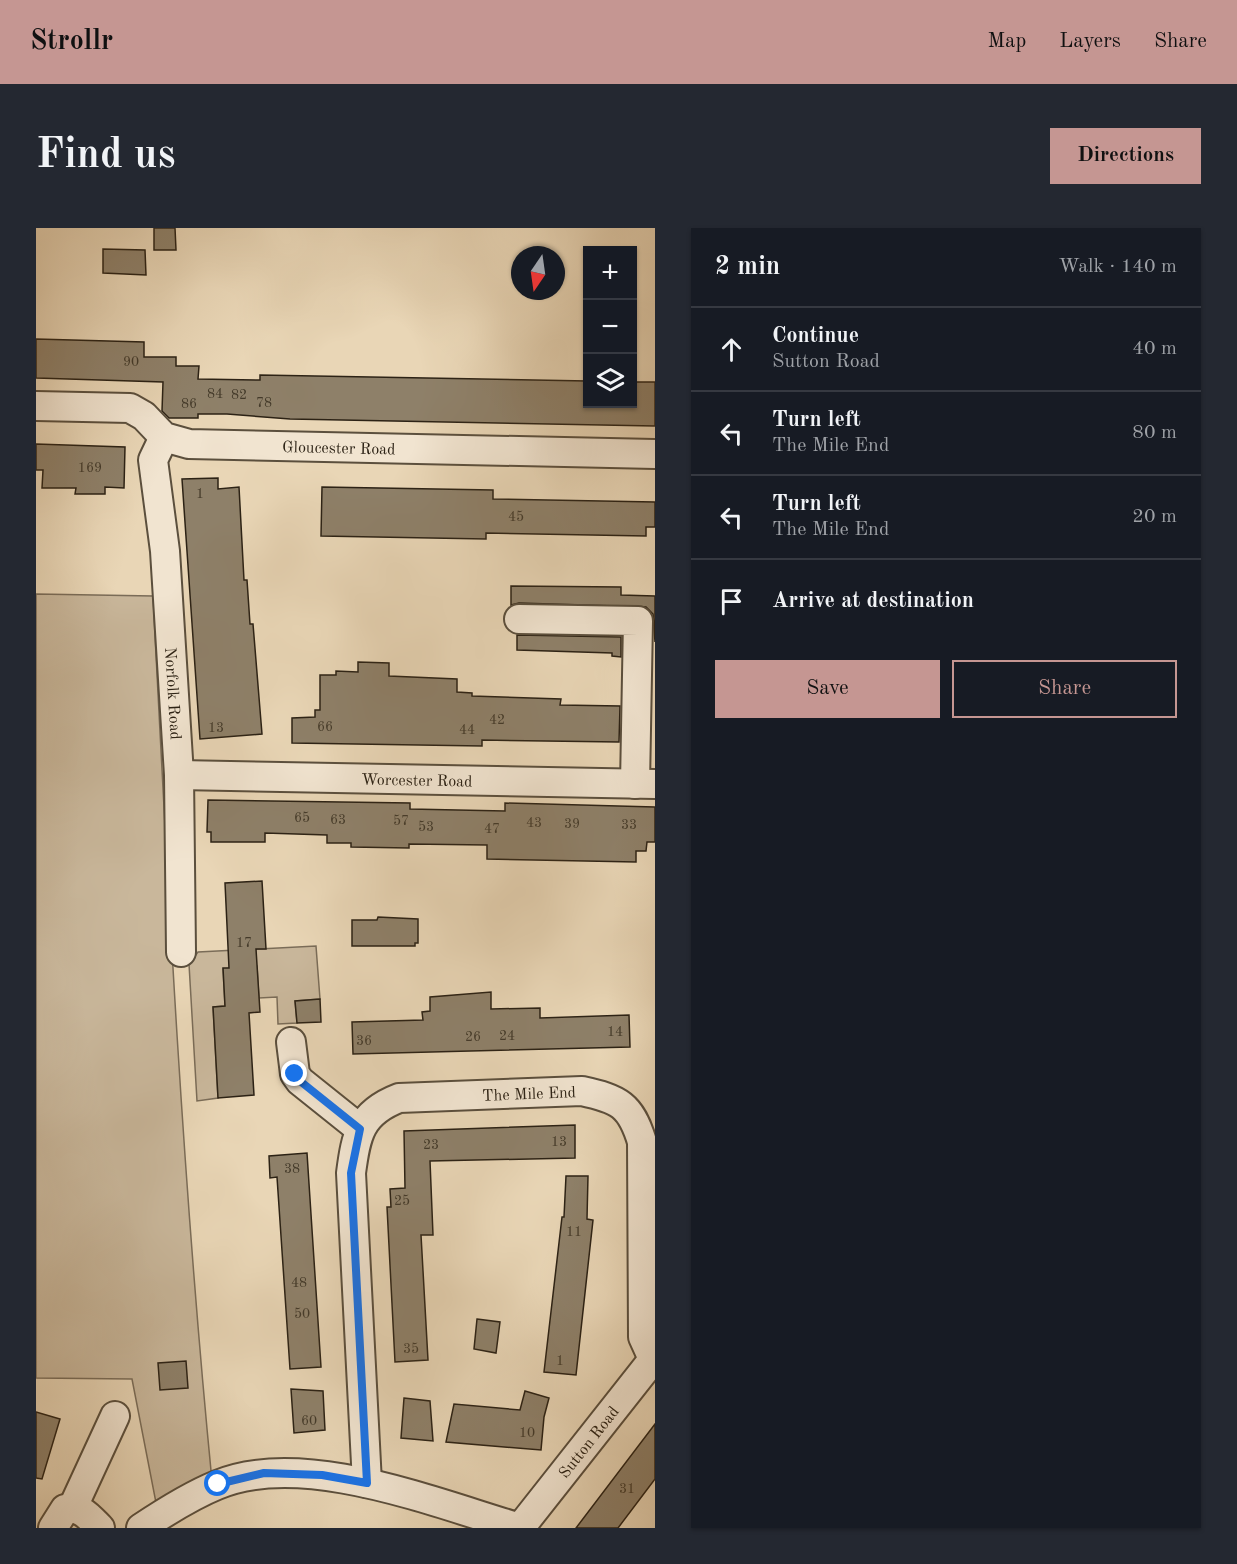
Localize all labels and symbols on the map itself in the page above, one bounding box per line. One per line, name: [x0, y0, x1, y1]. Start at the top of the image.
north arrow: [511, 246, 565, 300]
house number: 90: [123, 355, 139, 369]
house number: 84: [207, 387, 223, 401]
house number: 82: [231, 388, 247, 402]
house number: 78: [256, 396, 272, 410]
house number: 86: [181, 397, 197, 411]
street label: Gloucester Road: [282, 440, 396, 458]
house number: 169: [78, 461, 102, 475]
house number: 1: [196, 487, 204, 501]
house number: 45: [508, 510, 524, 524]
street label: Norfolk Road: [161, 647, 183, 740]
house number: 42: [489, 713, 505, 727]
house number: 66: [317, 720, 333, 734]
house number: 13: [208, 721, 224, 735]
house number: 44: [459, 723, 475, 737]
street label: Worcester Road: [361, 772, 473, 791]
house number: 65: [294, 811, 310, 825]
house number: 63: [330, 813, 346, 827]
house number: 57: [393, 814, 409, 828]
house number: 43: [526, 816, 542, 830]
house number: 39: [564, 817, 580, 831]
house number: 33: [621, 818, 637, 832]
house number: 53: [418, 820, 434, 834]
house number: 47: [484, 822, 500, 836]
house number: 17: [236, 936, 252, 950]
house number: 14: [607, 1025, 623, 1039]
house number: 24: [499, 1029, 515, 1043]
house number: 26: [465, 1030, 481, 1044]
house number: 36: [356, 1034, 372, 1048]
route end: [281, 1060, 307, 1086]
street label: The Mile End: [482, 1085, 576, 1105]
house number: 13: [551, 1135, 567, 1149]
house number: 23: [423, 1138, 439, 1152]
house number: 38: [284, 1162, 300, 1176]
house number: 25: [394, 1194, 410, 1208]
house number: 11: [566, 1225, 582, 1239]
house number: 48: [291, 1276, 307, 1290]
house number: 50: [294, 1307, 310, 1321]
house number: 35: [403, 1342, 419, 1356]
house number: 1: [556, 1354, 564, 1368]
street label: Sutton Road: [557, 1404, 623, 1482]
house number: 60: [301, 1414, 317, 1428]
house number: 10: [519, 1426, 535, 1440]
route start: [204, 1470, 230, 1496]
house number: 31: [619, 1482, 635, 1496]

